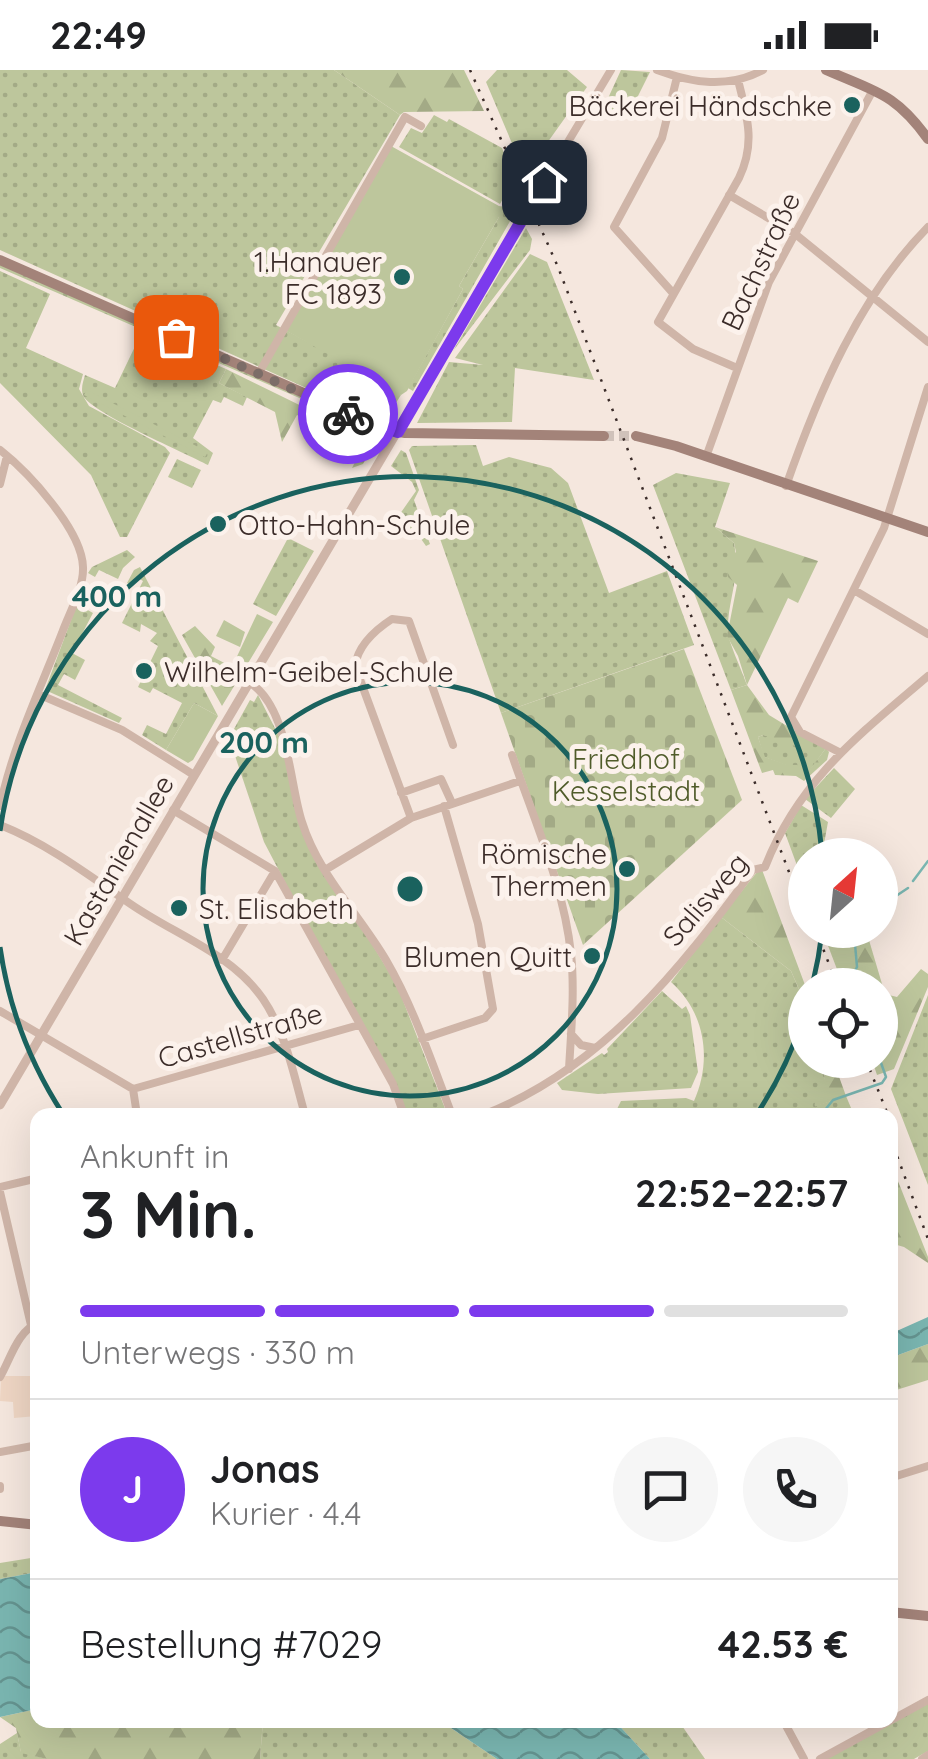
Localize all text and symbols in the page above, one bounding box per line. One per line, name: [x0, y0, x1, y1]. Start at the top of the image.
text: 22:49: [50, 11, 147, 59]
place label: Bäckerei Händschke: [568, 88, 832, 123]
marker: Bäckerei Händschke: [841, 94, 863, 116]
pin: [502, 140, 587, 225]
icon: home: [517, 155, 572, 210]
street label: Bachstraße: [713, 186, 807, 336]
place label: 1.Hanauer FC 1893: [254, 244, 382, 311]
marker: 1.Hanauer FC 1893: [391, 266, 413, 288]
pin: [134, 295, 219, 380]
icon: bag: [149, 310, 204, 365]
courier: [298, 364, 398, 464]
icon: bike: [321, 387, 376, 442]
place label: Otto-Hahn-Schule: [238, 507, 470, 542]
marker: Otto-Hahn-Schule: [207, 513, 229, 535]
text: 400 m: [72, 577, 162, 615]
place label: Wilhelm-Geibel-Schule: [164, 654, 454, 689]
marker: Wilhelm-Geibel-Schule: [133, 660, 155, 682]
text: 200 m: [219, 723, 309, 761]
park label: Friedhof Kesselstadt: [552, 741, 700, 808]
street label: Kastanienallee: [55, 769, 181, 951]
place label: Römische Thermen: [480, 836, 607, 903]
north arrow: [788, 838, 898, 948]
map controls: [788, 838, 898, 1078]
street label: Salisweg: [655, 845, 755, 953]
marker: Römische Thermen: [616, 858, 638, 880]
centre of rings: [392, 871, 428, 907]
place label: St. Elisabeth: [199, 891, 354, 926]
marker: St. Elisabeth: [168, 897, 190, 919]
place label: Blumen Quitt: [404, 939, 572, 974]
marker: Blumen Quitt: [581, 945, 603, 967]
button: locate: [788, 968, 898, 1078]
street label: Castellstraße: [154, 995, 326, 1075]
text: Ankunft in: [80, 1136, 229, 1176]
text: 22:52–22:57: [635, 1169, 848, 1217]
text: 3 Min.: [80, 1173, 257, 1254]
text: Unterwegs · 330 m: [80, 1332, 355, 1372]
button: chat: [613, 1437, 718, 1542]
button: phone: [743, 1437, 848, 1542]
text: Jonas: [210, 1445, 320, 1493]
text: J: [122, 1465, 143, 1513]
text: Kurier · 4.4: [210, 1493, 361, 1533]
text: Bestellung #7029: [80, 1620, 382, 1668]
text: 42.53 €: [718, 1620, 848, 1668]

